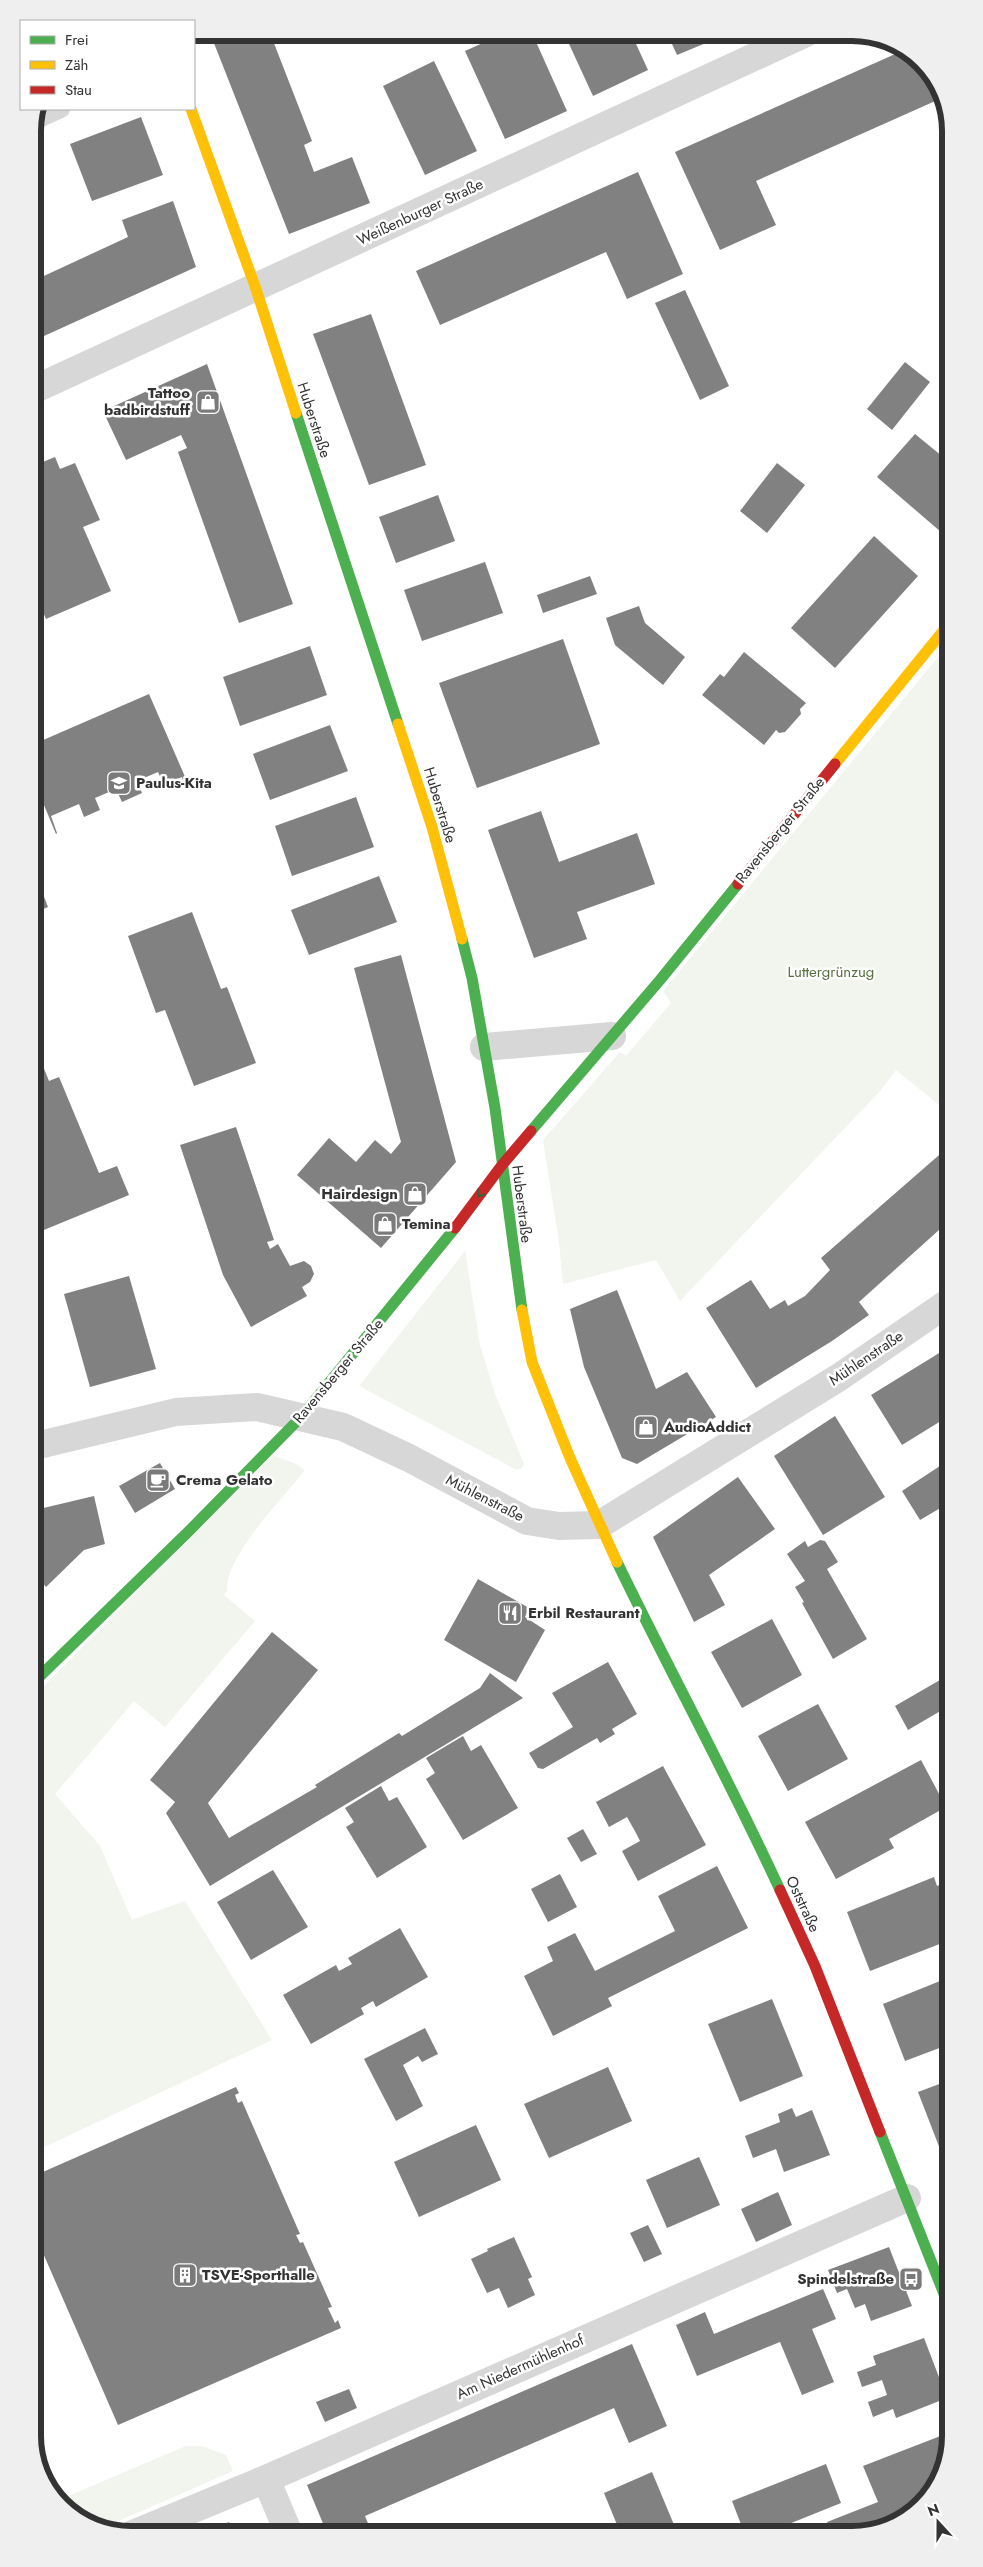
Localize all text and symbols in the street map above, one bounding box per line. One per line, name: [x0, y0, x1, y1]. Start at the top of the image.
legend: [20, 20, 195, 110]
text: Frei: [65, 29, 89, 51]
text: Zäh: [65, 54, 88, 76]
text: Stau: [65, 79, 92, 101]
street label: Weißenburger Straße: [353, 173, 487, 251]
street label: Huberstraße: [291, 379, 337, 461]
place label: Tattoo badbirdstuff: [104, 382, 191, 421]
shop icon: Tattoo badbirdstuff: [195, 389, 221, 415]
street label: Huberstraße: [418, 764, 462, 846]
school or university icon: Paulus-Kita: [106, 770, 132, 796]
place label: Paulus-Kita: [136, 772, 212, 794]
street label: Ravensberger Straße: [730, 772, 830, 888]
park label: Luttergrünzug: [788, 961, 874, 983]
street label: Huberstraße: [506, 1164, 538, 1244]
shop icon: Hairdesign: [402, 1181, 428, 1207]
place label: Hairdesign: [321, 1183, 398, 1205]
one-way arrow: [477, 1188, 486, 1198]
shop icon: Temina: [372, 1211, 398, 1237]
place label: Temina: [402, 1213, 451, 1235]
street label: Ravensberger Straße: [287, 1314, 389, 1428]
street label: Mühlenstraße: [825, 1325, 908, 1391]
shop icon: AudioAddict: [633, 1414, 659, 1440]
place label: AudioAddict: [663, 1416, 751, 1438]
cafe icon: Crema Gelato: [145, 1467, 171, 1493]
place label: Crema Gelato: [176, 1469, 273, 1491]
street label: Mühlenstraße: [442, 1469, 528, 1527]
restaurant icon: Erbil Restaurant: [497, 1600, 523, 1626]
place label: Erbil Restaurant: [528, 1602, 640, 1624]
street label: Oststraße: [780, 1872, 826, 1936]
building icon: TSVE-Sporthalle: [172, 2262, 198, 2288]
place label: TSVE-Sporthalle: [202, 2264, 315, 2286]
bus stop icon: Spindelstraße: [898, 2266, 924, 2292]
place label: Spindelstraße: [797, 2268, 894, 2290]
street label: Am Niedermühlenhof: [453, 2329, 588, 2405]
north arrow: [913, 2497, 963, 2547]
text: N: [925, 2499, 942, 2521]

